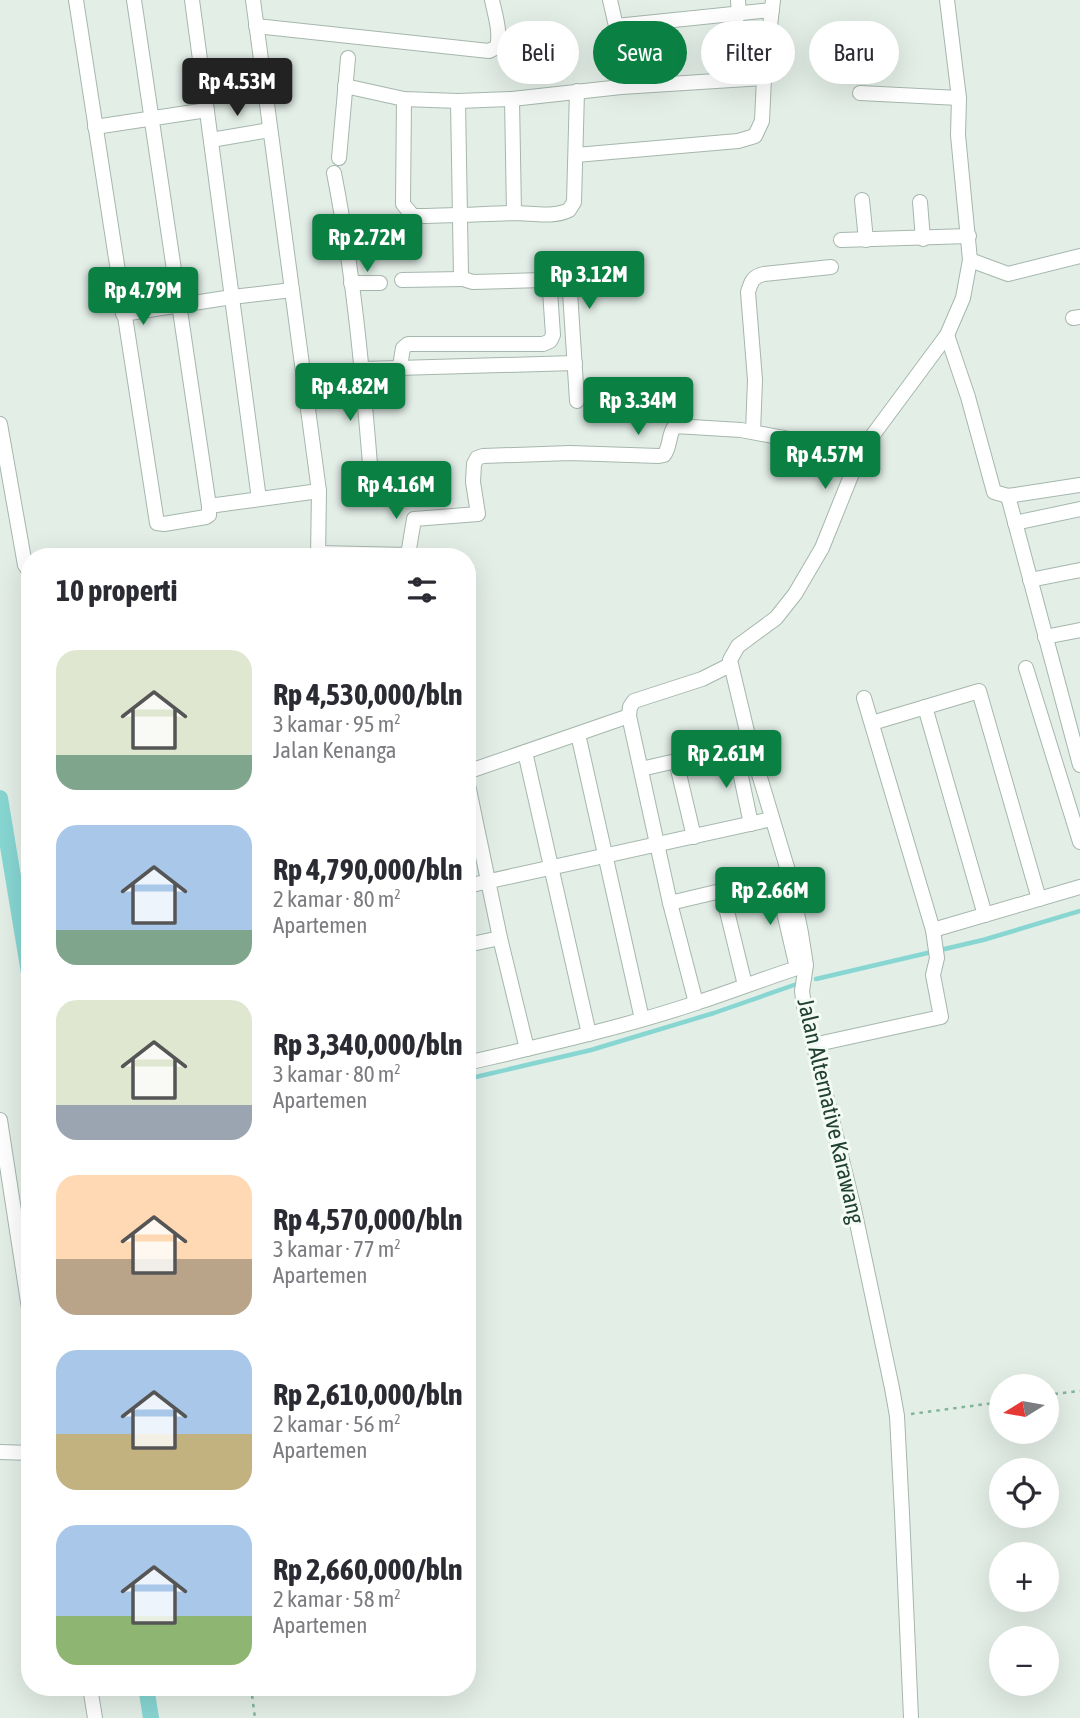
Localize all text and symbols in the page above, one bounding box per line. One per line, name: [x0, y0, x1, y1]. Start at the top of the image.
chip: Beli: [497, 21, 579, 84]
chip: Sewa: [593, 21, 687, 84]
chip: Filter: [701, 21, 795, 84]
chip: Baru: [809, 21, 899, 84]
pin: Rp 4.53M: [165, 58, 309, 118]
text: Rp 4.53M: [198, 68, 276, 94]
pin: Rp 2.72M: [295, 215, 439, 274]
text: Rp 2.72M: [328, 224, 406, 250]
pin: Rp 3.12M: [517, 252, 661, 311]
text: Rp 3.12M: [550, 261, 628, 287]
pin: Rp 4.79M: [71, 268, 215, 327]
text: Rp 4.79M: [104, 277, 182, 303]
pin: Rp 4.82M: [278, 364, 422, 423]
text: Rp 4.82M: [311, 373, 389, 399]
pin: Rp 3.34M: [566, 378, 710, 437]
text: Rp 3.34M: [599, 387, 677, 413]
pin: Rp 4.57M: [753, 432, 897, 491]
text: Rp 4.57M: [786, 441, 864, 467]
pin: Rp 4.16M: [324, 462, 468, 521]
text: Rp 4.16M: [357, 471, 435, 497]
icon: filters: [403, 571, 441, 609]
text: 10 properti: [56, 573, 177, 607]
text: Rp 4,530,000/bln: [273, 677, 463, 711]
icon: home: [112, 678, 196, 762]
text: 3 kamar · 95 m²: [273, 711, 401, 737]
pin: Rp 2.61M: [654, 730, 798, 790]
text: Jalan Kenanga: [273, 737, 397, 763]
text: Rp 2.61M: [687, 740, 765, 766]
text: Rp 4,790,000/bln: [273, 852, 463, 886]
icon: home: [112, 853, 196, 937]
pin: Rp 2.66M: [698, 867, 842, 927]
text: Rp 2.66M: [731, 877, 809, 903]
text: 2 kamar · 80 m²: [273, 886, 401, 912]
text: Apartemen: [273, 912, 367, 938]
street label: Jalan Alternative Karawang: [792, 996, 870, 1226]
text: Rp 3,340,000/bln: [273, 1027, 463, 1061]
icon: home: [112, 1028, 196, 1112]
text: 3 kamar · 80 m²: [273, 1061, 401, 1087]
text: Apartemen: [273, 1087, 367, 1113]
text: Rp 4,570,000/bln: [273, 1202, 463, 1236]
icon: home: [112, 1203, 196, 1287]
text: 3 kamar · 77 m²: [273, 1236, 401, 1262]
text: Apartemen: [273, 1262, 367, 1288]
north arrow: [989, 1374, 1059, 1444]
map controls: [989, 1374, 1059, 1696]
text: Rp 2,610,000/bln: [273, 1377, 463, 1411]
icon: home: [112, 1378, 196, 1462]
text: 2 kamar · 56 m²: [273, 1411, 401, 1437]
text: Apartemen: [273, 1437, 367, 1463]
button: locate: [989, 1458, 1059, 1528]
button: +: [989, 1542, 1059, 1612]
text: Rp 2,660,000/bln: [273, 1552, 463, 1586]
icon: home: [112, 1553, 196, 1637]
text: 2 kamar · 58 m²: [273, 1586, 401, 1612]
text: Apartemen: [273, 1612, 367, 1638]
button: −: [989, 1626, 1059, 1696]

